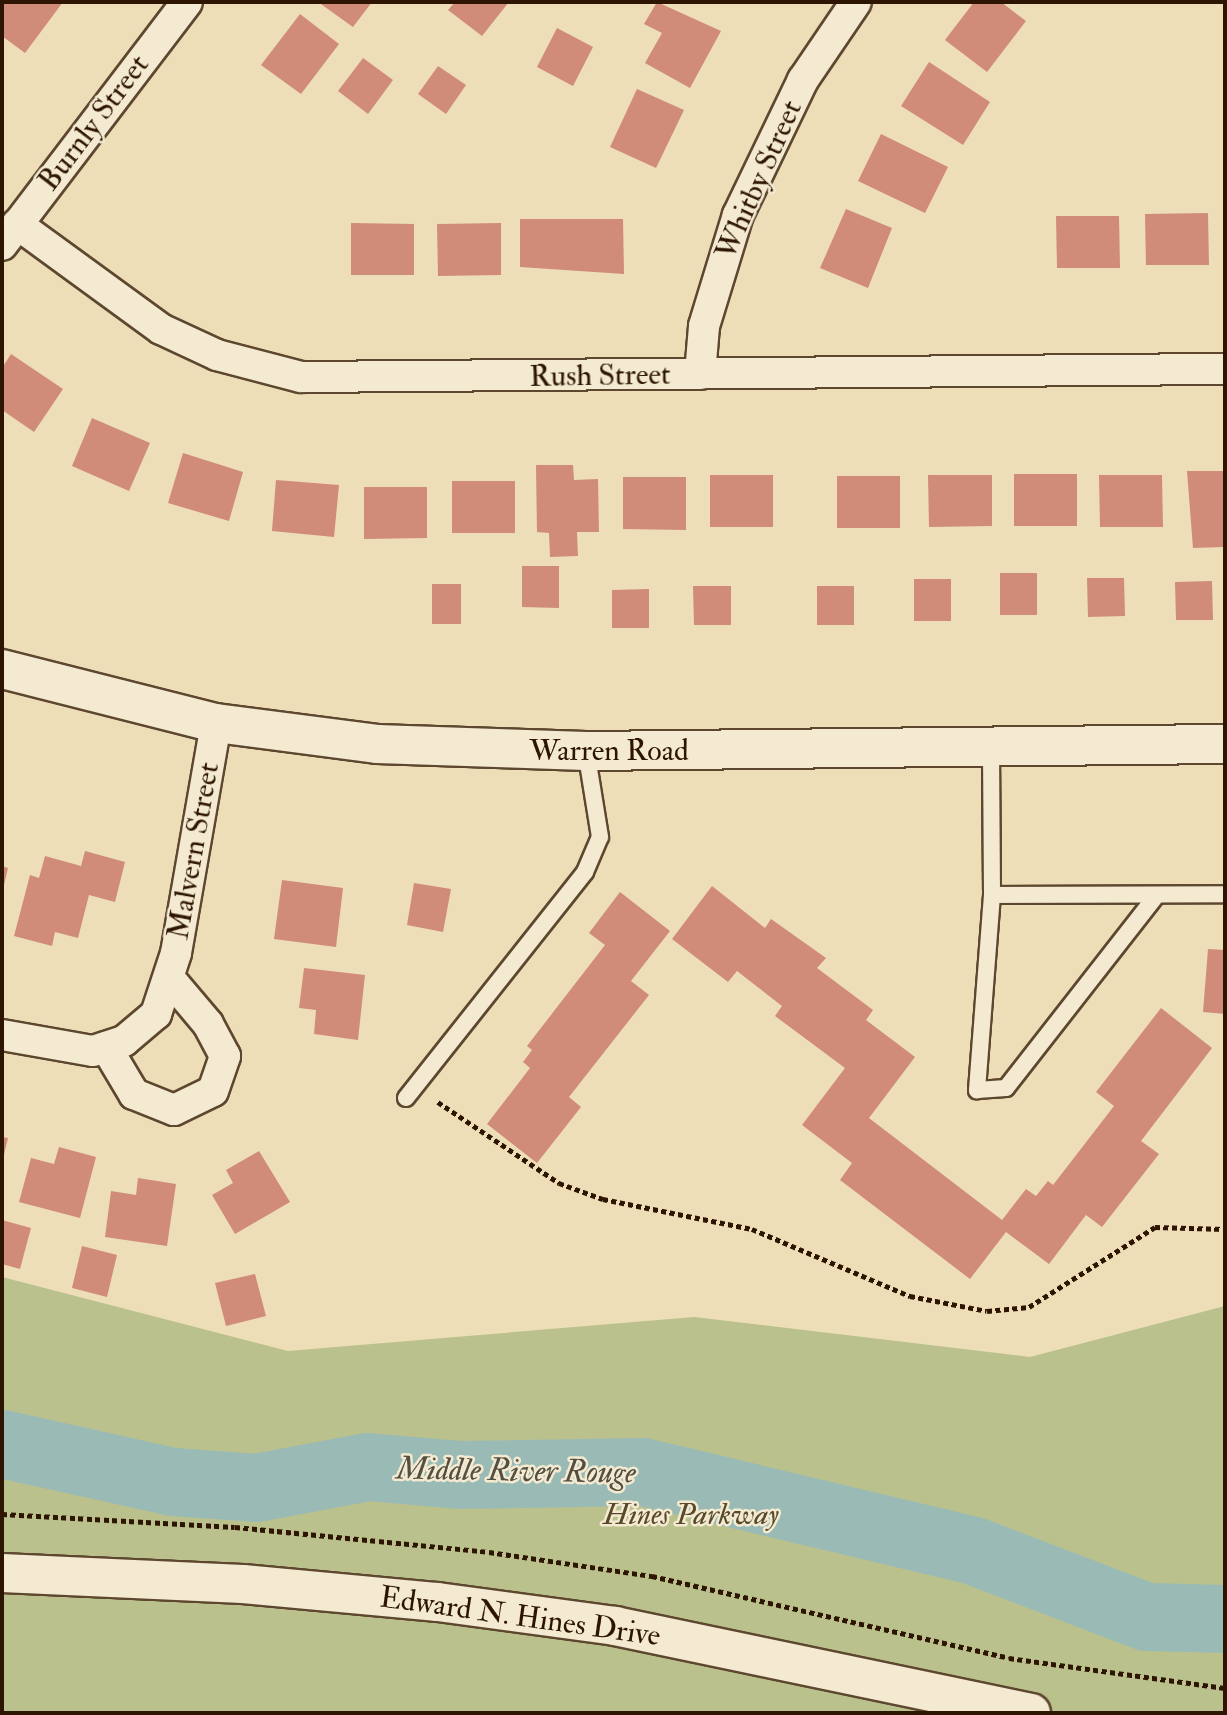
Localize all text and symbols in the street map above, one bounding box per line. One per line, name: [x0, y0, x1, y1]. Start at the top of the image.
street label: Burnly Street: [31, 48, 157, 198]
street label: Whitby Street: [708, 95, 810, 265]
street label: Rush Street: [529, 357, 671, 395]
street label: Warren Road: [529, 733, 689, 769]
street label: Malvern Street: [161, 760, 227, 942]
water label: Middle River Rouge: [396, 1450, 636, 1492]
park label: Hines Parkway: [603, 1497, 779, 1533]
street label: Edward N. Hines Drive: [377, 1579, 663, 1655]

